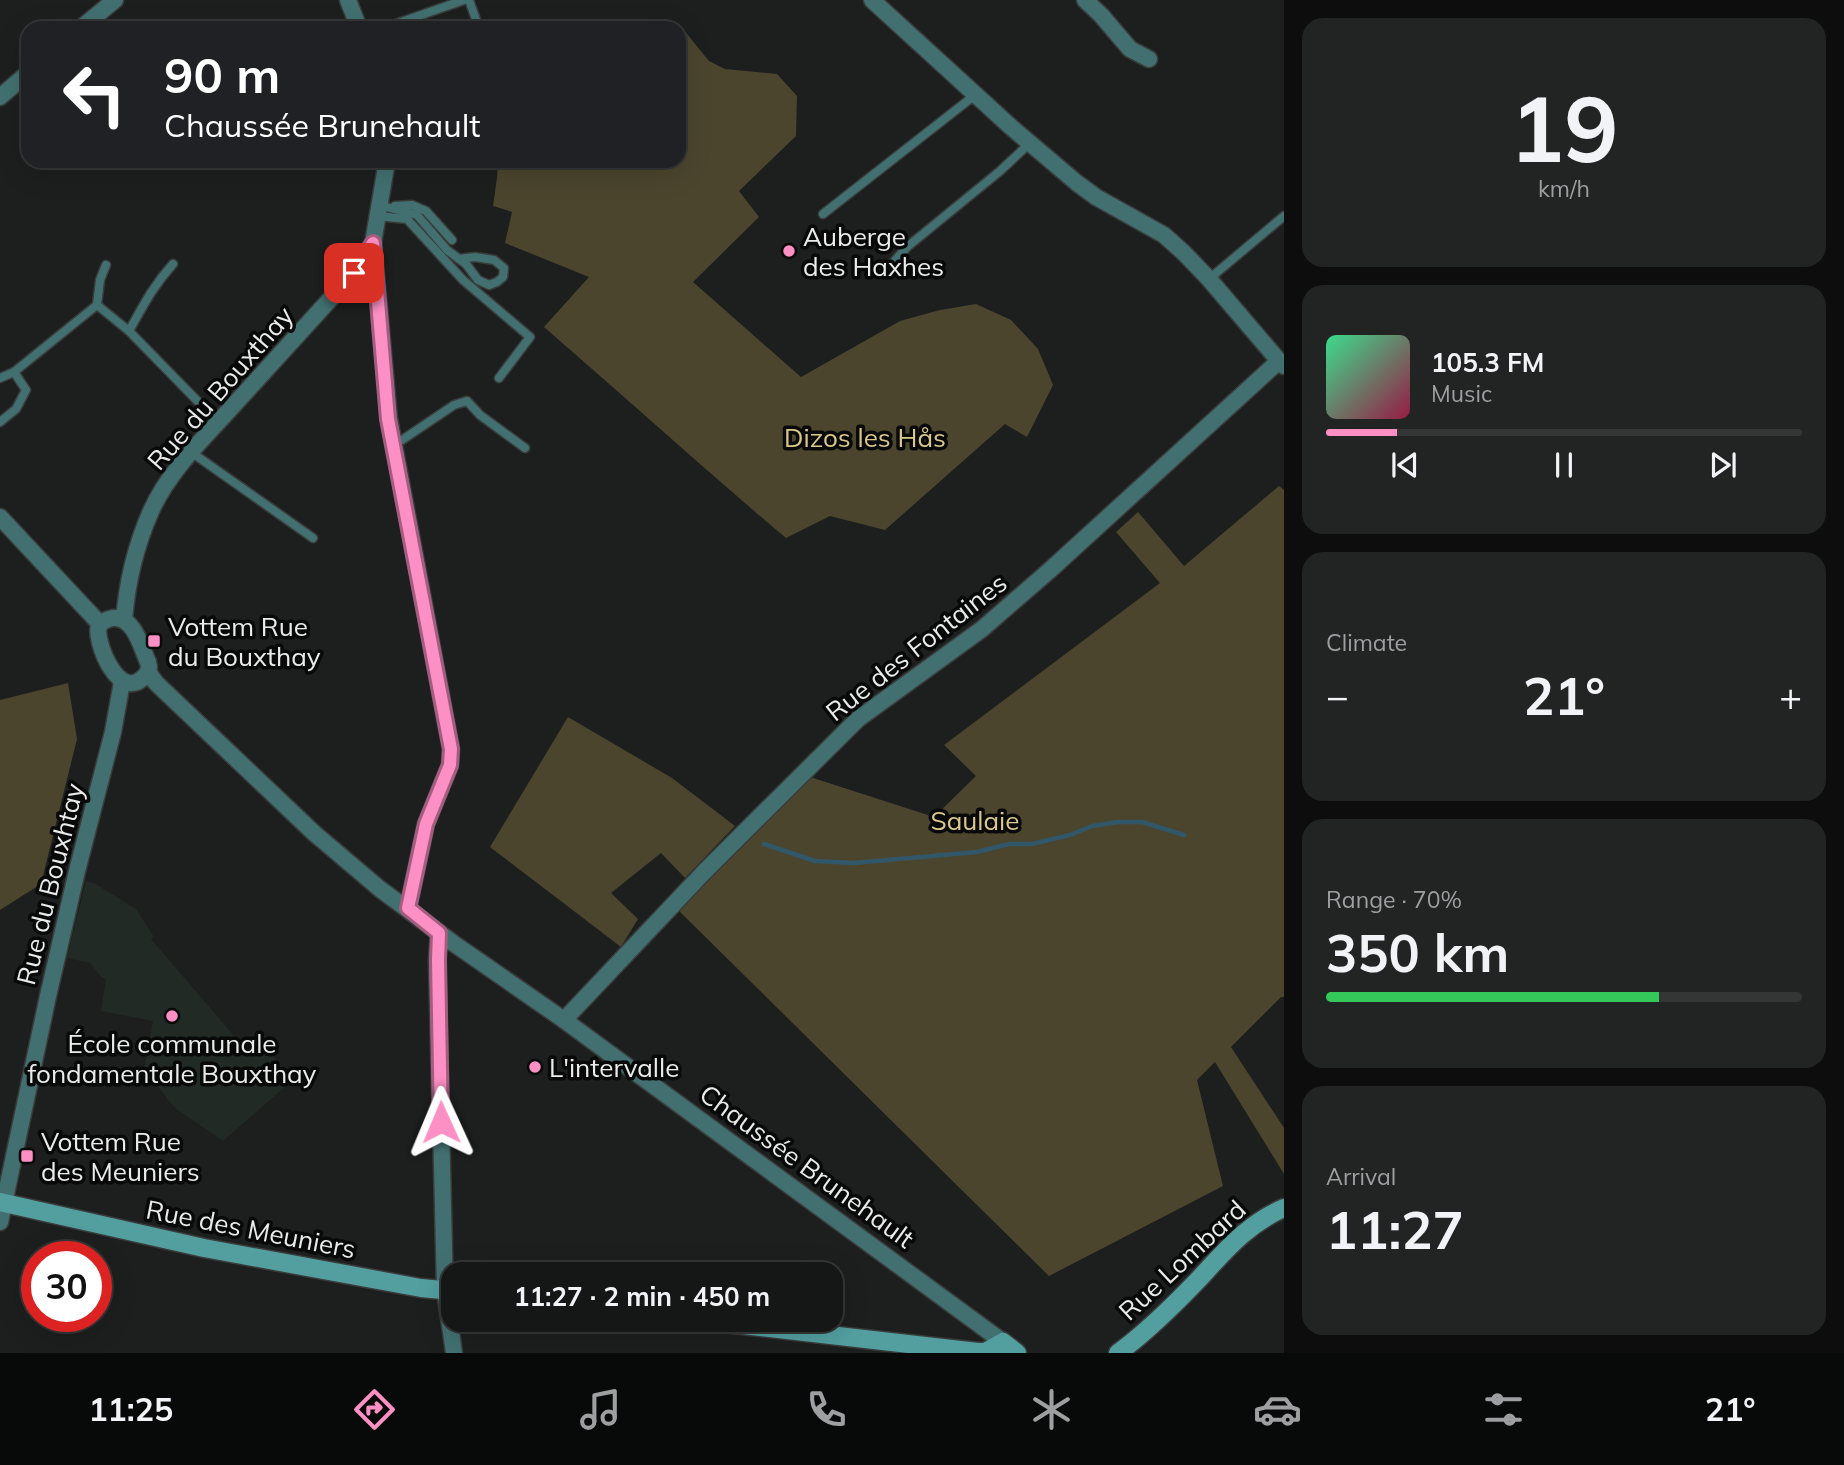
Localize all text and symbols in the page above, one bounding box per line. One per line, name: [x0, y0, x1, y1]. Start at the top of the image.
text: 90 m: [164, 44, 280, 105]
icon: left: [49, 49, 140, 140]
text: 19: [1509, 71, 1619, 185]
text: Chaussée Brunehault: [164, 105, 480, 145]
text: km/h: [1538, 174, 1590, 203]
place label: Auberge des Haxhes: [803, 220, 944, 283]
pin: [324, 243, 384, 303]
marker: Auberge des Haxhes: [781, 243, 797, 259]
icon: arrive: [335, 254, 373, 292]
street label: Rue du Bouxthay: [140, 299, 300, 477]
text: 105.3 FM: [1431, 346, 1544, 379]
text: Music: [1431, 379, 1492, 408]
park label: Dizos les Hås: [784, 421, 946, 454]
icon: previous: [1386, 446, 1424, 484]
icon: pause: [1545, 446, 1583, 484]
icon: next: [1704, 446, 1742, 484]
street label: Rue des Fontaines: [819, 566, 1013, 728]
place label: Vottem Rue du Bouxthay: [168, 610, 321, 673]
text: Climate: [1326, 628, 1407, 657]
marker: Vottem Rue du Bouxthay: [146, 633, 162, 649]
text: 21°: [1523, 663, 1605, 728]
text: −: [1326, 672, 1349, 720]
text: +: [1779, 672, 1802, 720]
street label: Rue du Bouxhtay: [9, 780, 91, 988]
park label: Saulaie: [931, 804, 1019, 837]
text: Range · 70%: [1326, 885, 1462, 914]
text: 350 km: [1326, 920, 1509, 985]
marker: École communale fondamentale Bouxthay: [164, 1008, 180, 1024]
place label: École communale fondamentale Bouxthay: [28, 1027, 317, 1090]
place label: L'intervalle: [549, 1051, 679, 1084]
marker: L'intervalle: [527, 1059, 543, 1075]
street label: Chaussée Brunehault: [693, 1077, 921, 1255]
position arrow: [404, 1085, 478, 1159]
place label: Vottem Rue des Meuniers: [41, 1125, 200, 1188]
marker: Vottem Rue des Meuniers: [19, 1148, 35, 1164]
text: Arrival: [1326, 1162, 1396, 1191]
street label: Rue des Meuniers: [144, 1193, 358, 1265]
street label: Rue Lombard: [1112, 1193, 1252, 1327]
text: 11:27: [1326, 1197, 1464, 1262]
speed limit sign: 30: [21, 1241, 112, 1332]
text: 11:27 · 2 min · 450 m: [514, 1280, 770, 1313]
icon: directions: [350, 1385, 399, 1434]
icon: music: [576, 1385, 625, 1434]
icon: phone: [802, 1385, 851, 1434]
icon: climate: [1027, 1385, 1076, 1434]
icon: car: [1253, 1385, 1302, 1434]
icon: filters: [1479, 1385, 1528, 1434]
text: 11:25: [88, 1389, 173, 1429]
text: 21°: [1705, 1389, 1755, 1429]

